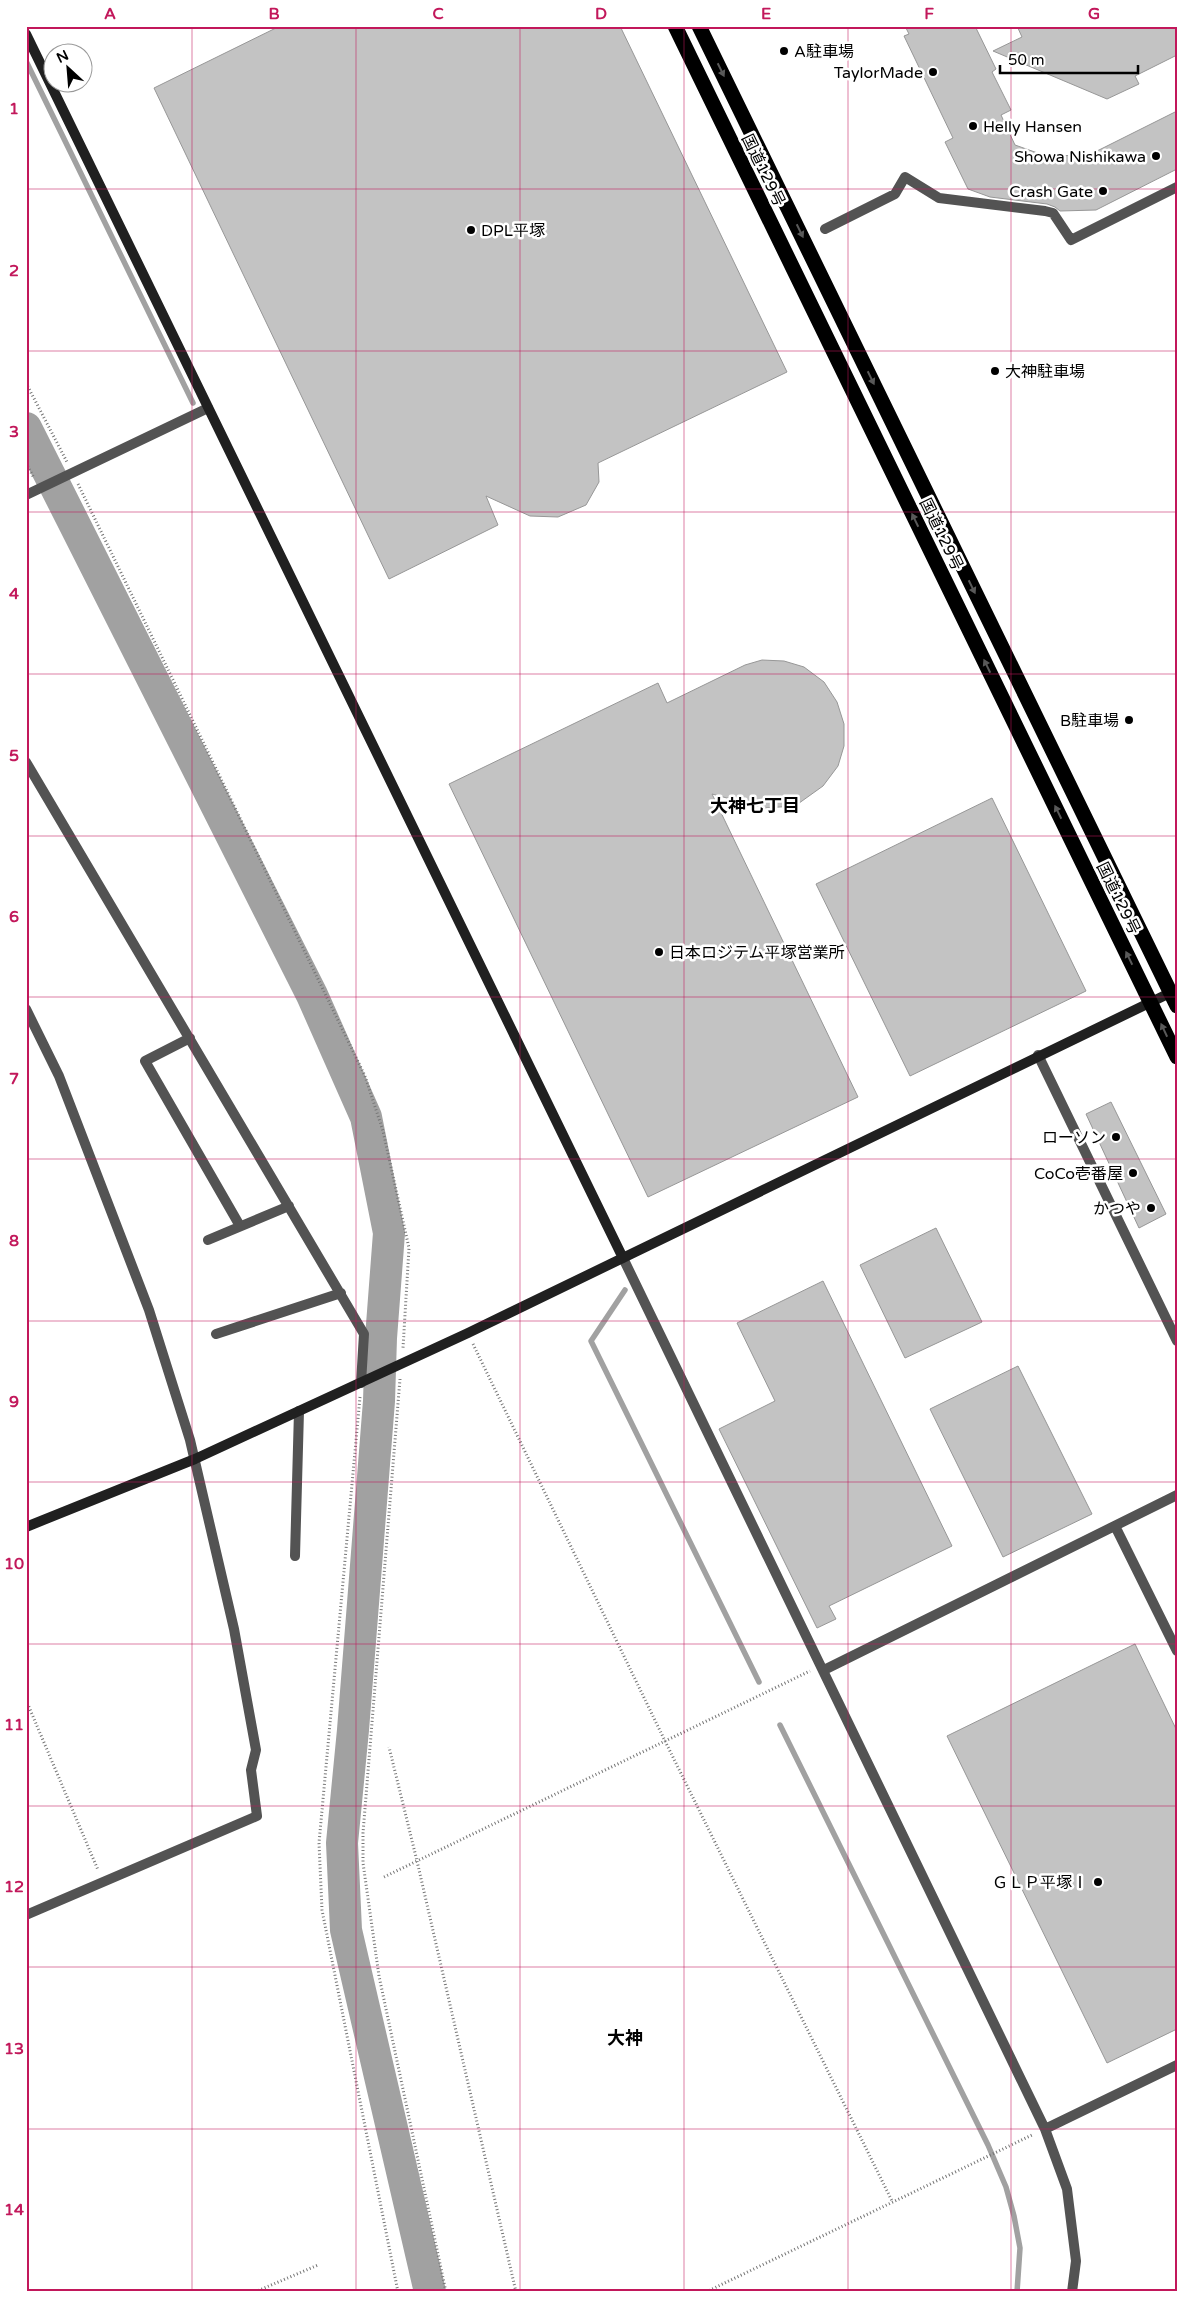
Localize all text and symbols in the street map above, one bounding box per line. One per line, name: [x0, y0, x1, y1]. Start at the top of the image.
text: A: [104, 4, 116, 24]
text: B: [268, 4, 280, 24]
text: C: [432, 4, 444, 24]
text: D: [595, 4, 607, 24]
text: E: [761, 4, 771, 24]
text: F: [924, 4, 934, 24]
text: G: [1088, 4, 1100, 24]
north arrow: [42, 42, 92, 92]
place label: A駐車場: [794, 42, 854, 62]
scale bar: [1000, 42, 1138, 74]
marker: A駐車場: [778, 45, 790, 57]
text: N: [54, 47, 71, 67]
text: 50 m: [1008, 51, 1045, 69]
one-way arrow: [717, 63, 725, 77]
place label: TaylorMade: [834, 63, 923, 83]
marker: TaylorMade: [927, 66, 939, 78]
text: 1: [9, 99, 19, 119]
place label: Helly Hansen: [983, 117, 1082, 137]
marker: Helly Hansen: [967, 120, 979, 132]
street label: 国道129号: [737, 131, 789, 210]
place label: Showa Nishikawa: [1014, 147, 1146, 167]
marker: Showa Nishikawa: [1150, 150, 1162, 162]
place label: Crash Gate: [1009, 182, 1093, 202]
marker: Crash Gate: [1097, 185, 1109, 197]
place label: DPL平塚: [481, 221, 545, 241]
marker: DPL平塚: [465, 224, 477, 236]
one-way arrow: [796, 224, 805, 239]
text: 2: [9, 261, 19, 281]
place label: 大神駐車場: [1005, 362, 1085, 382]
marker: 大神駐車場: [989, 365, 1001, 377]
one-way arrow: [867, 370, 876, 385]
text: 3: [9, 422, 19, 442]
street label: 国道129号: [915, 495, 967, 574]
one-way arrow: [911, 513, 919, 527]
one-way arrow: [968, 580, 976, 594]
text: 4: [9, 584, 19, 604]
one-way arrow: [982, 659, 990, 673]
place label: B駐車場: [1060, 711, 1119, 731]
marker: B駐車場: [1123, 714, 1135, 726]
text: 5: [9, 746, 19, 766]
district label: 大神七丁目: [710, 795, 800, 817]
one-way arrow: [1054, 805, 1062, 820]
street label: 国道129号: [1092, 859, 1144, 938]
text: 6: [9, 907, 19, 927]
place label: 日本ロジテム平塚営業所: [669, 943, 845, 963]
marker: 日本ロジテム平塚営業所: [653, 946, 665, 958]
one-way arrow: [1125, 951, 1133, 966]
one-way arrow: [1159, 1023, 1167, 1037]
text: 7: [9, 1069, 19, 1089]
place label: ローソン: [1042, 1128, 1106, 1148]
marker: ローソン: [1110, 1131, 1122, 1143]
place label: CoCo壱番屋: [1034, 1164, 1123, 1184]
marker: CoCo壱番屋: [1127, 1167, 1139, 1179]
place label: かつや: [1093, 1199, 1141, 1219]
marker: かつや: [1145, 1202, 1157, 1214]
text: 8: [9, 1231, 19, 1251]
text: 9: [9, 1392, 19, 1412]
text: 10: [4, 1554, 24, 1574]
text: 11: [4, 1715, 24, 1735]
place label: ＧＬＰ平塚Ⅰ: [992, 1873, 1088, 1893]
marker: ＧＬＰ平塚Ⅰ: [1092, 1876, 1104, 1888]
text: 12: [4, 1877, 24, 1897]
district label: 大神: [607, 2027, 643, 2049]
text: 13: [4, 2039, 24, 2059]
text: 14: [4, 2200, 24, 2220]

